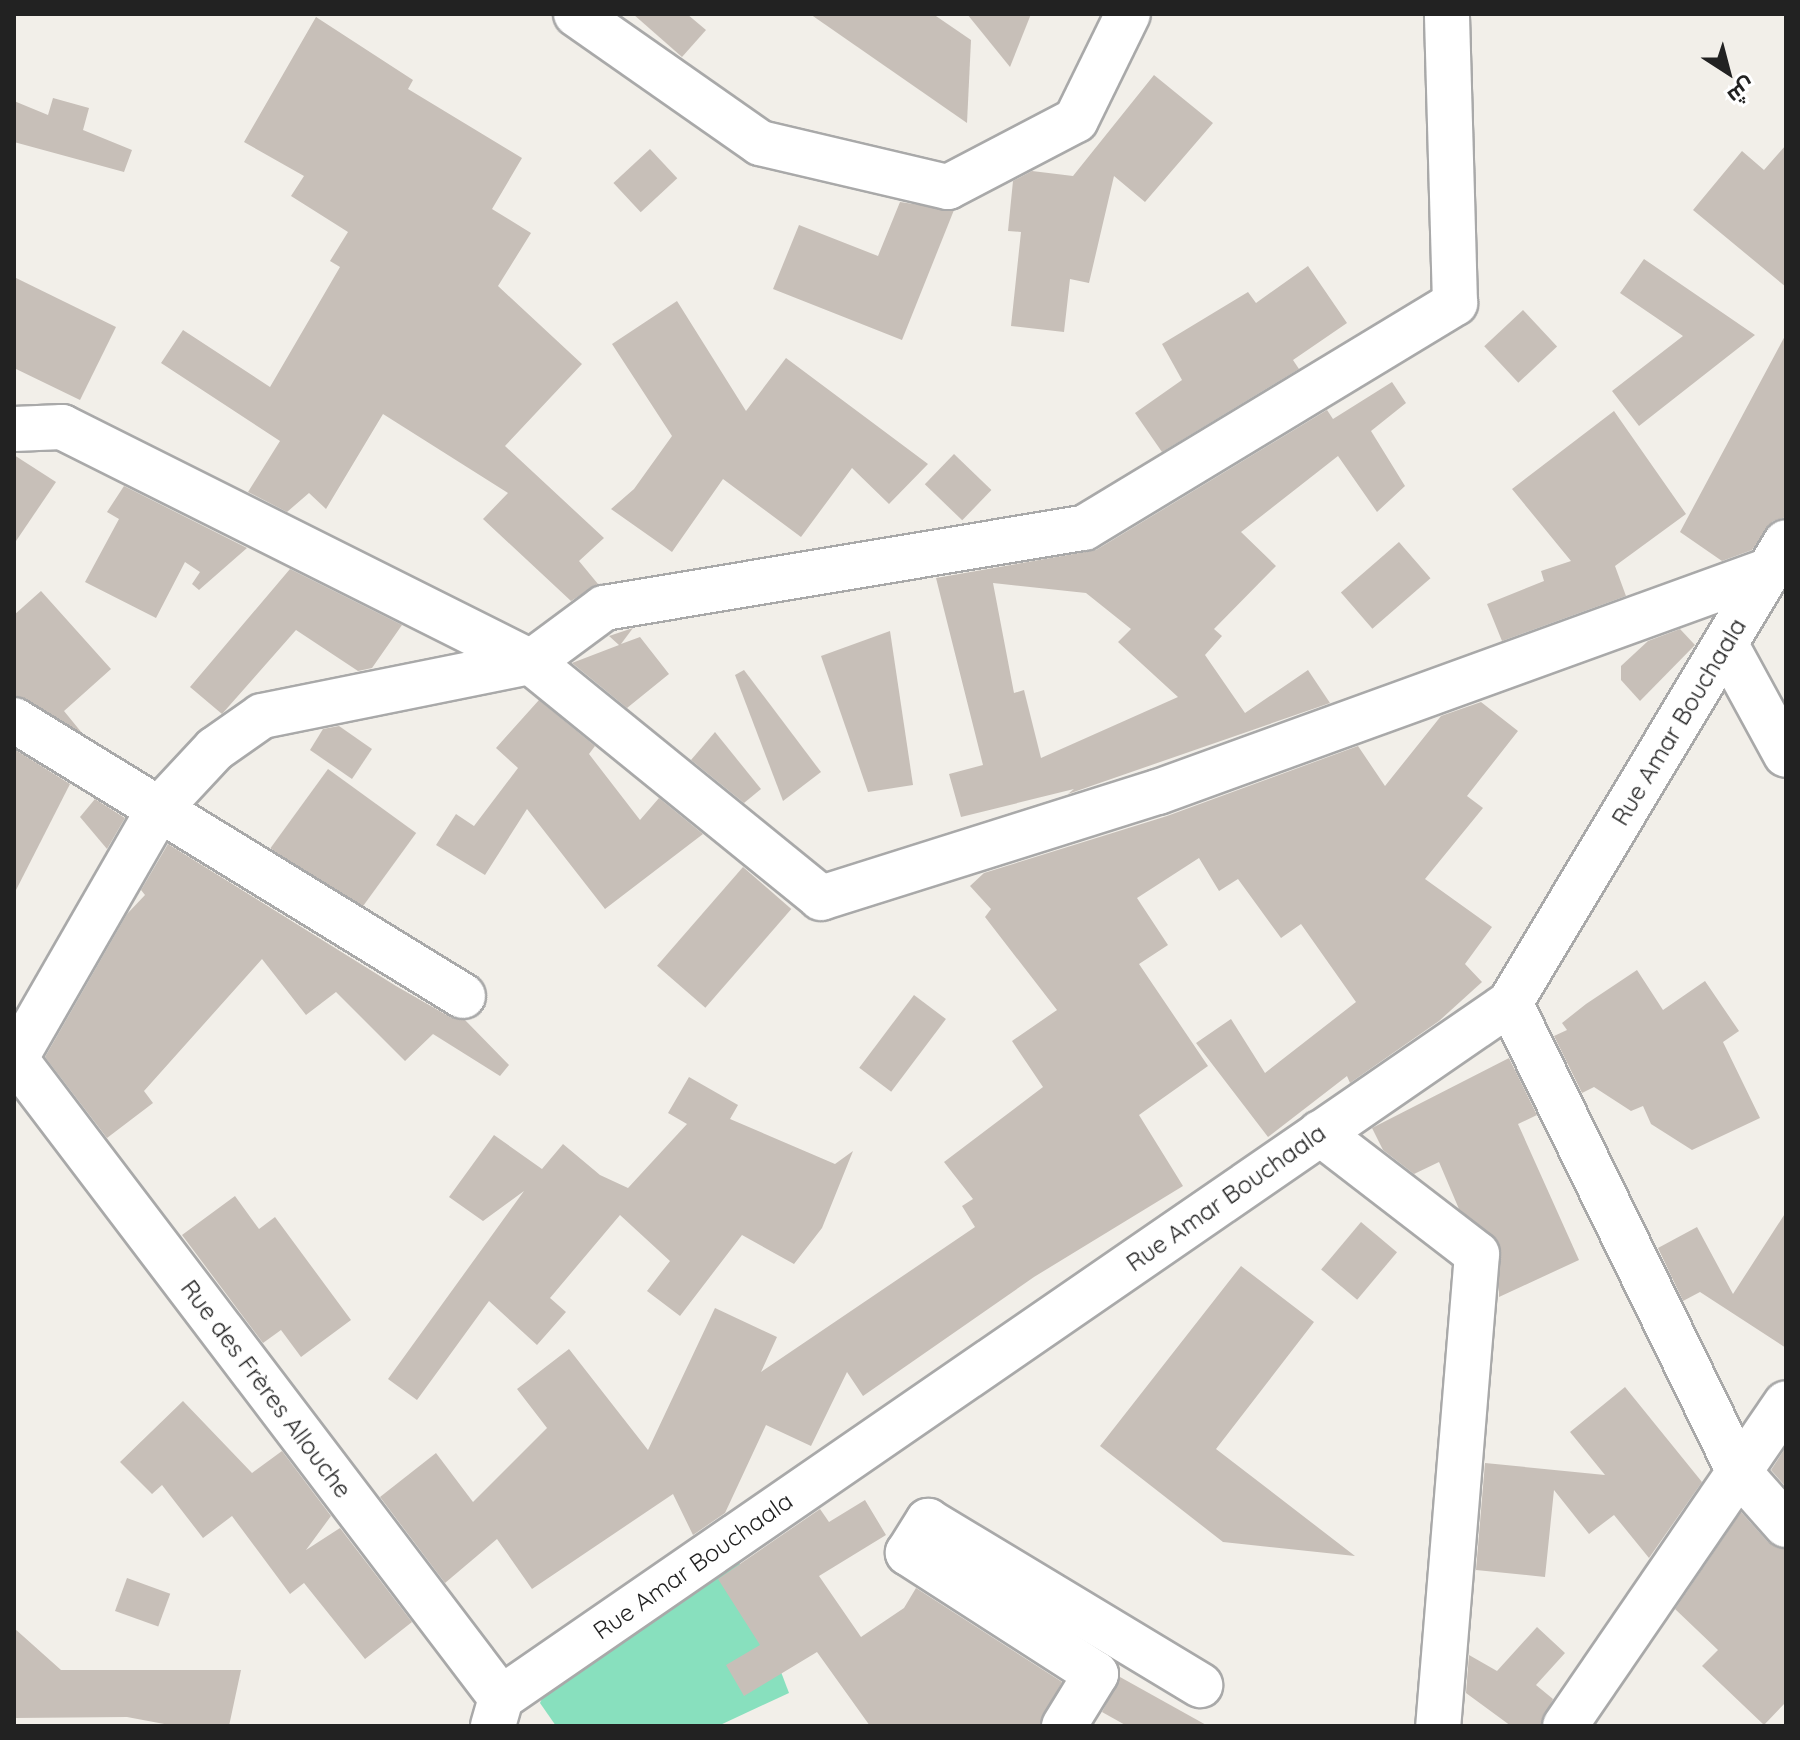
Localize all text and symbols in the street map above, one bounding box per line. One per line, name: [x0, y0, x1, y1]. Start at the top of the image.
north arrow: [1688, 32, 1768, 112]
text: ش: [1722, 72, 1762, 111]
street label: Rue Amar Bouchaala: [1606, 613, 1752, 831]
street label: Rue Amar Bouchaala: [1121, 1118, 1331, 1278]
street label: Rue des Frères Allouche: [175, 1274, 357, 1504]
street label: Rue Amar Bouchaala: [588, 1486, 798, 1646]

